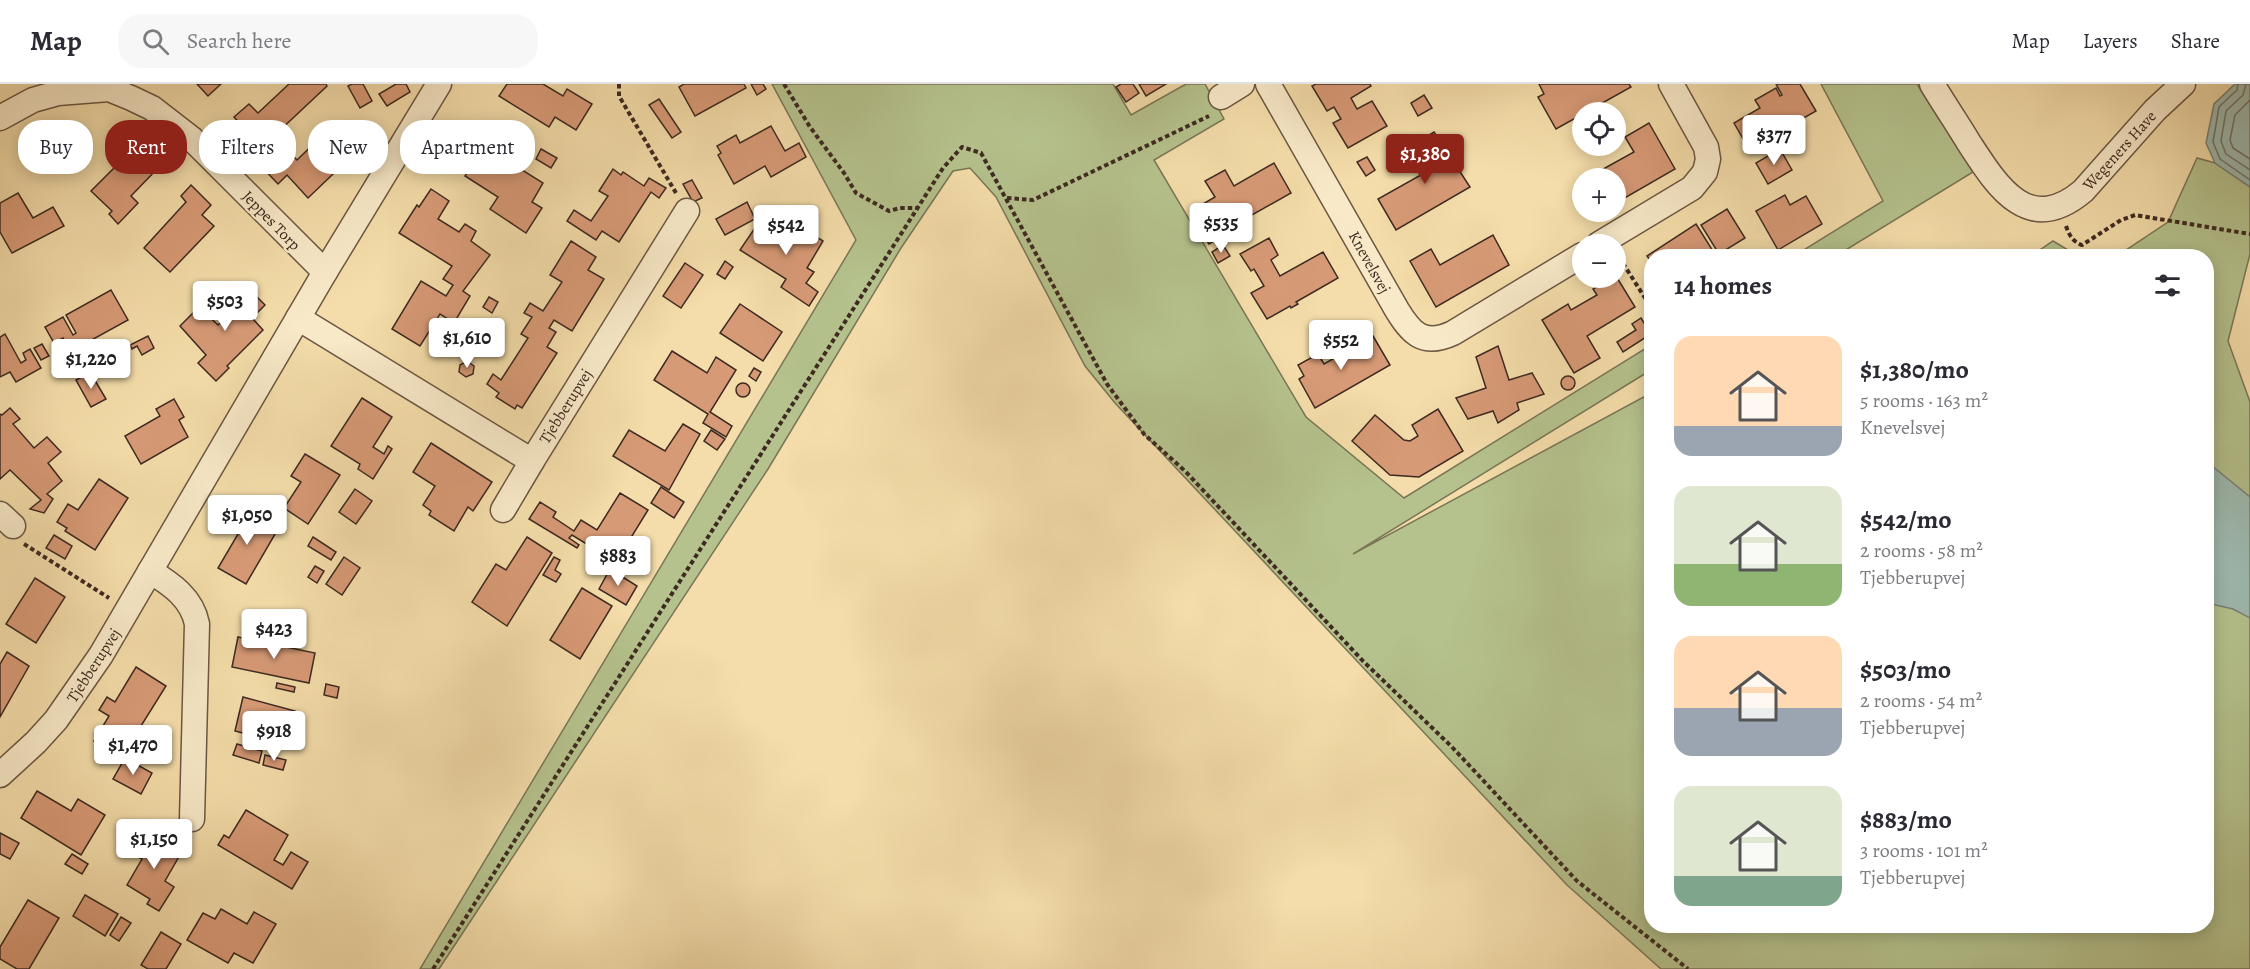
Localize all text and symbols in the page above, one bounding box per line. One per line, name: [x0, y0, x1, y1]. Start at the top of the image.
search box: [118, 14, 538, 68]
text: Map: [30, 22, 82, 60]
icon: search: [139, 25, 172, 58]
text: Search here: [187, 26, 291, 56]
text: Map: [2011, 27, 2050, 55]
text: Layers: [2083, 27, 2138, 55]
text: Share: [2171, 27, 2220, 55]
map controls: [1572, 102, 1626, 288]
button: locate: [1572, 102, 1626, 156]
street label: Wegeners Have: [2077, 106, 2162, 196]
pin: $377: [1738, 115, 1810, 166]
chip: Buy: [18, 120, 93, 174]
chip: Rent: [105, 120, 187, 174]
chip: Filters: [199, 120, 296, 174]
chip: New: [308, 120, 388, 174]
chip: Apartment: [400, 120, 535, 174]
text: $377: [1757, 121, 1792, 148]
pin: $1,380: [1376, 134, 1474, 185]
text: $1,380: [1400, 140, 1450, 167]
button: +: [1572, 168, 1626, 222]
street label: Jeppes Torp: [237, 186, 306, 256]
pin: $535: [1185, 203, 1257, 254]
pin: $542: [750, 205, 822, 256]
text: $535: [1204, 209, 1239, 236]
text: $542: [768, 211, 804, 238]
street label: Knevelsvej: [1343, 227, 1395, 298]
button: −: [1572, 234, 1626, 288]
text: 14 homes: [1674, 268, 1772, 303]
icon: filters: [2151, 269, 2184, 302]
pin: $503: [189, 281, 261, 332]
text: $503: [207, 287, 243, 314]
pin: $1,610: [418, 318, 516, 369]
pin: $552: [1305, 320, 1377, 371]
text: $1,610: [443, 324, 491, 351]
text: $552: [1323, 326, 1359, 353]
pin: $1,220: [42, 339, 140, 390]
text: $1,220: [65, 345, 117, 372]
text: $1,380/mo: [1860, 352, 1969, 387]
icon: home: [1722, 360, 1794, 432]
street label: Tjebberupvej: [534, 365, 598, 448]
text: 5 rooms · 163 m²: [1860, 387, 1988, 414]
text: Knevelsvej: [1860, 414, 1945, 441]
pin: $1,050: [198, 495, 296, 546]
text: $1,050: [222, 501, 272, 528]
text: $542/mo: [1860, 502, 1952, 537]
icon: home: [1722, 510, 1794, 582]
pin: $883: [582, 536, 654, 587]
text: 2 rooms · 58 m²: [1860, 537, 1983, 564]
text: $883: [599, 542, 637, 569]
text: Tjebberupvej: [1860, 564, 1965, 591]
pin: $423: [238, 609, 310, 660]
text: $423: [256, 615, 292, 642]
street label: Tjebberupvej: [62, 624, 126, 707]
text: $503/mo: [1860, 652, 1951, 687]
icon: home: [1722, 660, 1794, 732]
text: 2 rooms · 54 m²: [1860, 687, 1982, 714]
pin: $918: [238, 711, 310, 762]
text: Tjebberupvej: [1860, 714, 1965, 741]
text: $918: [256, 717, 292, 744]
pin: $1,470: [84, 725, 182, 776]
text: $1,470: [108, 731, 158, 758]
text: $883/mo: [1860, 802, 1952, 837]
icon: home: [1722, 810, 1794, 882]
pin: $1,150: [105, 819, 203, 870]
text: $1,150: [130, 825, 178, 852]
text: 3 rooms · 101 m²: [1860, 837, 1988, 864]
text: Tjebberupvej: [1860, 864, 1965, 891]

